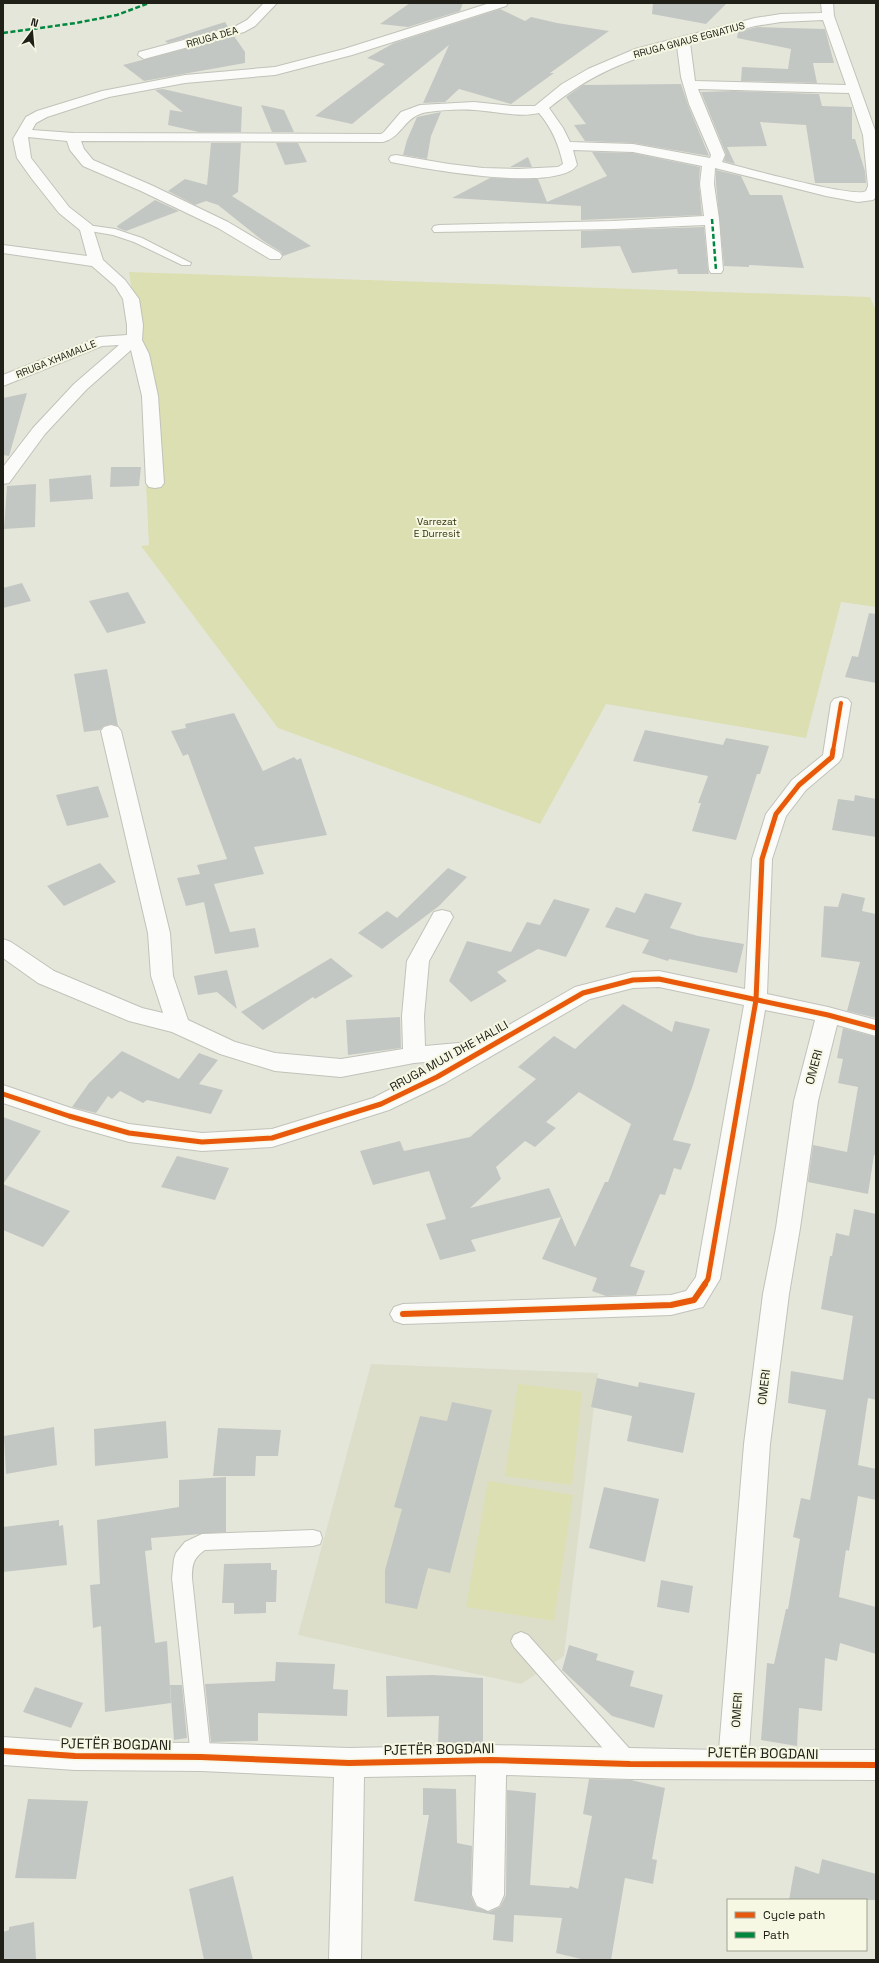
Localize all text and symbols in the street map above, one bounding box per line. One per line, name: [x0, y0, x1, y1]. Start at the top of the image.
north arrow: [12, 12, 52, 52]
text: N: [29, 15, 40, 30]
street label: RRUGA GNAUS EGNATIUS: [632, 19, 746, 61]
street label: RRUGA DEA: [185, 23, 240, 51]
street label: RRUGA XHAMALLE: [14, 337, 98, 381]
park label: Varrezat E Durresit: [414, 515, 461, 540]
street label: RRUGA MUJI DHE HALILI: [387, 1017, 511, 1095]
street label: OMERI: [802, 1048, 826, 1086]
street label: OMERI: [754, 1368, 774, 1406]
street label: OMERI: [728, 1692, 746, 1728]
street label: PJETËR BOGDANI: [60, 1734, 172, 1754]
street label: PJETËR BOGDANI: [383, 1739, 495, 1759]
street label: PJETËR BOGDANI: [707, 1743, 819, 1763]
legend: [727, 1899, 867, 1951]
text: Cycle path: [763, 1907, 825, 1923]
text: Path: [763, 1927, 789, 1943]

